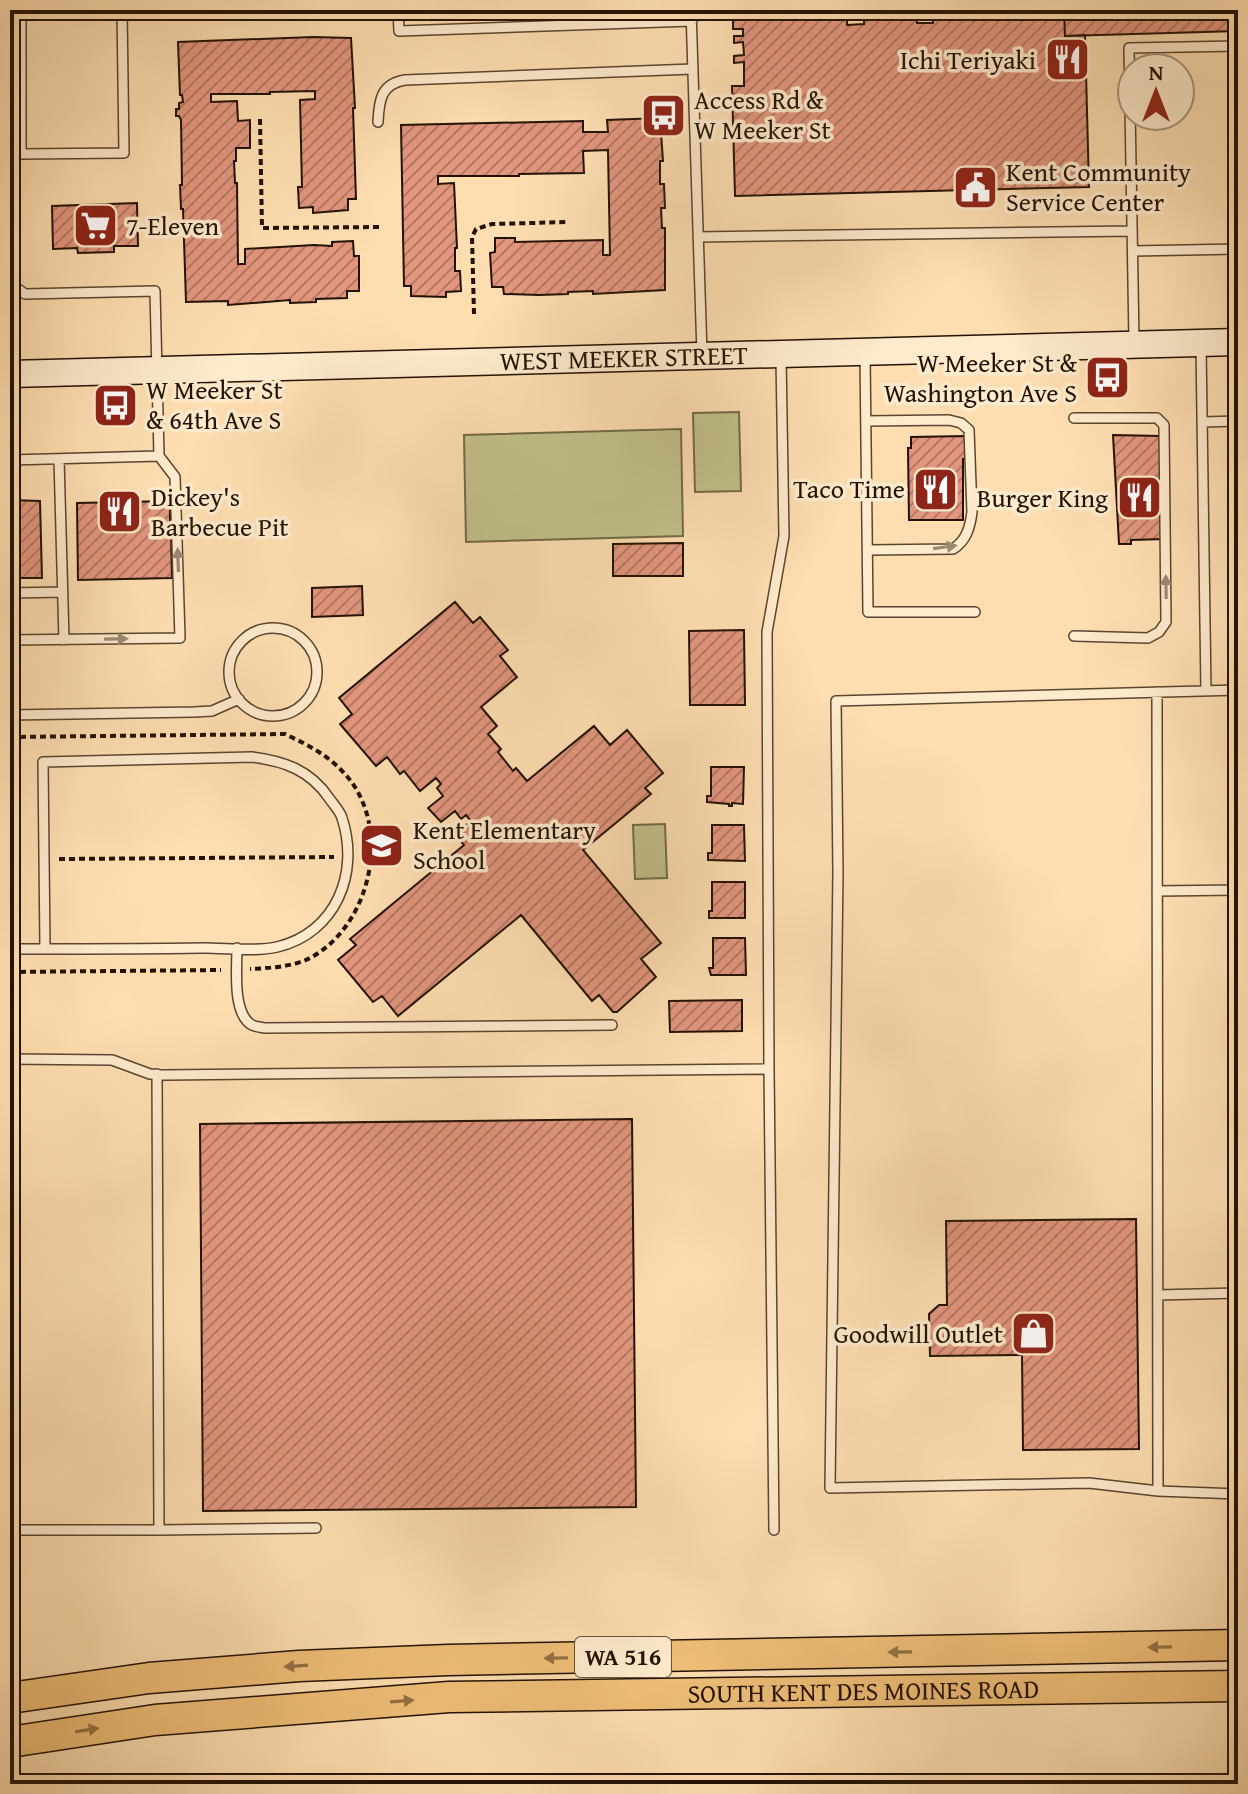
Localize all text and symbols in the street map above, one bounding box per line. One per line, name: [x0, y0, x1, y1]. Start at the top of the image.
restaurant icon: Ichi Teriyaki: [1043, 36, 1091, 84]
place label: Ichi Teriyaki: [900, 40, 1036, 79]
north arrow: [1116, 52, 1196, 132]
text: N: [1149, 56, 1164, 88]
place label: Access Rd & W Meeker St: [694, 80, 831, 149]
bus stop icon: Access Rd & W Meeker St: [639, 91, 687, 139]
place label: Kent Community Service Center: [1006, 152, 1191, 221]
public building icon: Kent Community Service Center: [951, 163, 999, 211]
supermarket icon: 7-Eleven: [71, 202, 119, 250]
place label: 7-Eleven: [126, 206, 220, 245]
street label: WEST MEEKER STREET: [499, 335, 749, 380]
place label: W Meeker St & Washington Ave S: [884, 343, 1077, 412]
bus stop icon: W Meeker St & Washington Ave S: [1084, 354, 1132, 402]
place label: W Meeker St & 64th Ave S: [146, 370, 283, 439]
bus stop icon: W Meeker St & 64th Ave S: [91, 381, 139, 429]
restaurant icon: Taco Time: [912, 465, 960, 513]
place label: Taco Time: [793, 469, 905, 508]
restaurant icon: Burger King: [1115, 474, 1163, 522]
place label: Dickey's Barbecue Pit: [151, 477, 288, 546]
place label: Burger King: [977, 478, 1108, 517]
restaurant icon: Dickey's Barbecue Pit: [96, 488, 144, 536]
one-way arrow: [933, 540, 958, 553]
one-way arrow: [171, 547, 184, 572]
one-way arrow: [1160, 574, 1172, 599]
one-way arrow: [104, 633, 129, 645]
place label: Kent Elementary School: [413, 810, 596, 879]
school or university icon: Kent Elementary School: [358, 821, 406, 869]
shop icon: Goodwill Outlet: [1010, 1310, 1058, 1358]
place label: Goodwill Outlet: [833, 1314, 1003, 1353]
road number: WA 516: [575, 1637, 671, 1677]
one-way arrow: [1147, 1640, 1172, 1653]
one-way arrow: [887, 1645, 912, 1658]
one-way arrow: [543, 1652, 568, 1664]
one-way arrow: [283, 1660, 308, 1673]
street label: SOUTH KENT DES MOINES ROAD: [687, 1669, 1040, 1713]
one-way arrow: [390, 1694, 415, 1707]
one-way arrow: [75, 1723, 100, 1736]

